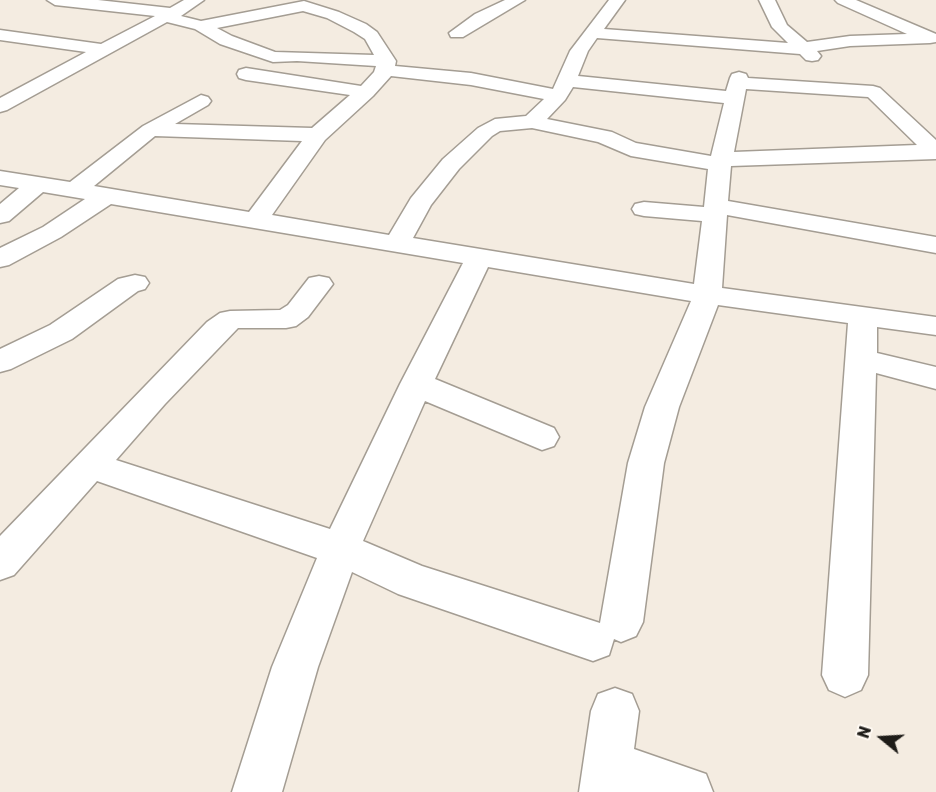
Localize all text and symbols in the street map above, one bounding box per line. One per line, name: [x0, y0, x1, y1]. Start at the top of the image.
north arrow: [852, 708, 912, 768]
text: N: [854, 724, 875, 741]

